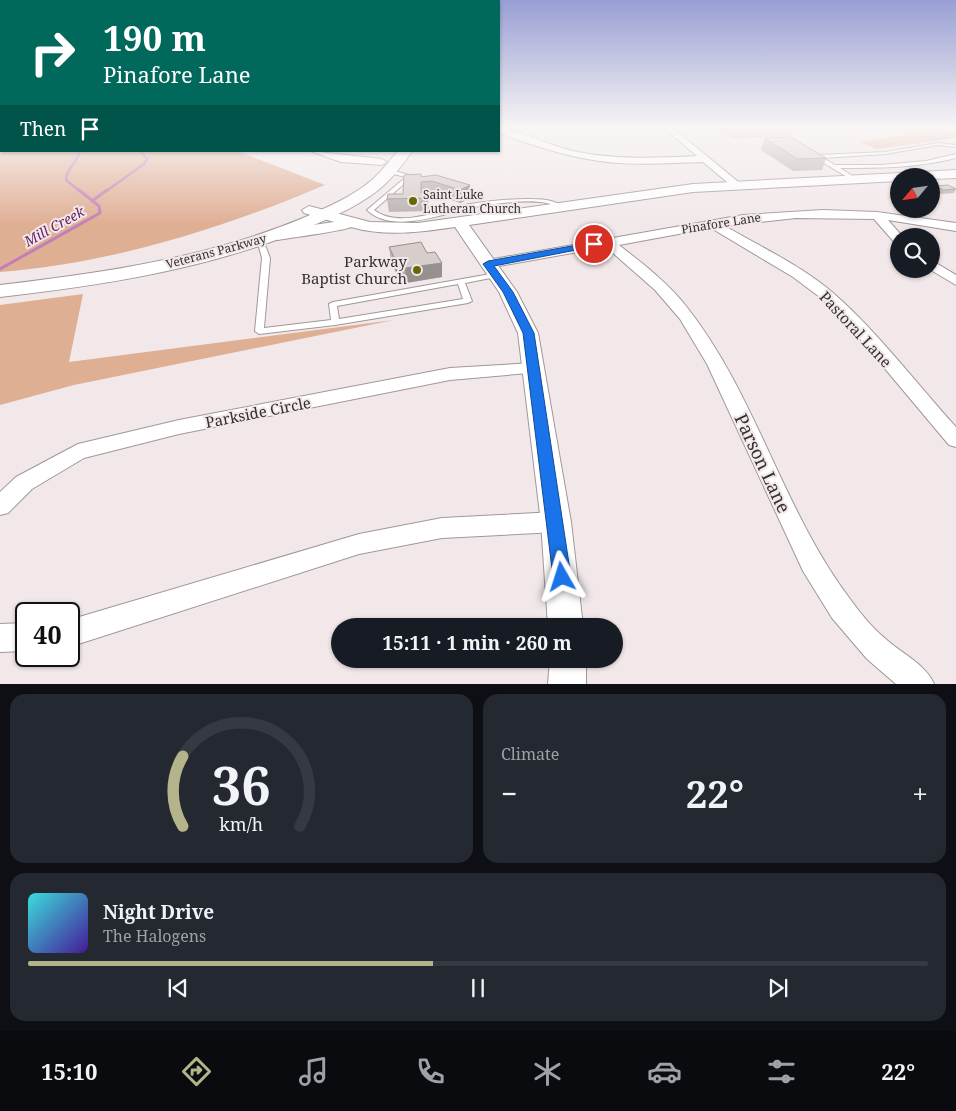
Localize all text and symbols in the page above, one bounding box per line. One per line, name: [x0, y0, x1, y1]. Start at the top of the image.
text: 190 m: [103, 14, 206, 61]
icon: right: [20, 20, 85, 85]
text: Pinafore Lane: [103, 59, 251, 89]
icon: arrive: [76, 115, 104, 143]
text: Then: [20, 116, 66, 142]
north arrow: [890, 168, 940, 218]
map controls: [890, 168, 940, 278]
place label: Saint Luke Lutheran Church: [423, 186, 522, 217]
marker: Saint Luke Lutheran Church: [407, 195, 419, 207]
water label: Mill Creek: [19, 201, 89, 251]
street label: Pinafore Lane: [680, 208, 762, 238]
pin: [573, 223, 615, 265]
button: search: [890, 228, 940, 278]
street label: Veterans Parkway: [164, 229, 268, 273]
icon: arrive: [580, 230, 608, 258]
place label: Parkway Baptist Church: [301, 251, 408, 288]
marker: Parkway Baptist Church: [411, 264, 423, 276]
street label: Pastoral Lane: [815, 287, 897, 371]
street label: Parkside Circle: [203, 392, 313, 432]
street label: Parson Lane: [730, 409, 796, 517]
position arrow: [535, 550, 587, 602]
speed limit sign: 40: [15, 602, 80, 667]
text: 15:11 · 1 min · 260 m: [382, 630, 572, 656]
text: Climate: [501, 743, 559, 765]
text: 36: [212, 749, 271, 820]
text: 22°: [686, 767, 744, 819]
text: −: [501, 774, 517, 812]
text: +: [912, 774, 928, 812]
text: km/h: [220, 812, 263, 836]
text: Night Drive: [103, 899, 214, 925]
text: The Halogens: [103, 925, 206, 947]
icon: previous: [164, 974, 192, 1002]
icon: pause: [464, 974, 492, 1002]
icon: next: [764, 974, 792, 1002]
icon: directions: [179, 1054, 214, 1089]
icon: music: [296, 1054, 331, 1089]
icon: phone: [413, 1054, 448, 1089]
icon: climate: [530, 1054, 565, 1089]
icon: car: [647, 1054, 682, 1089]
icon: filters: [764, 1054, 799, 1089]
text: 15:10: [41, 1056, 97, 1086]
text: 22°: [881, 1056, 915, 1086]

